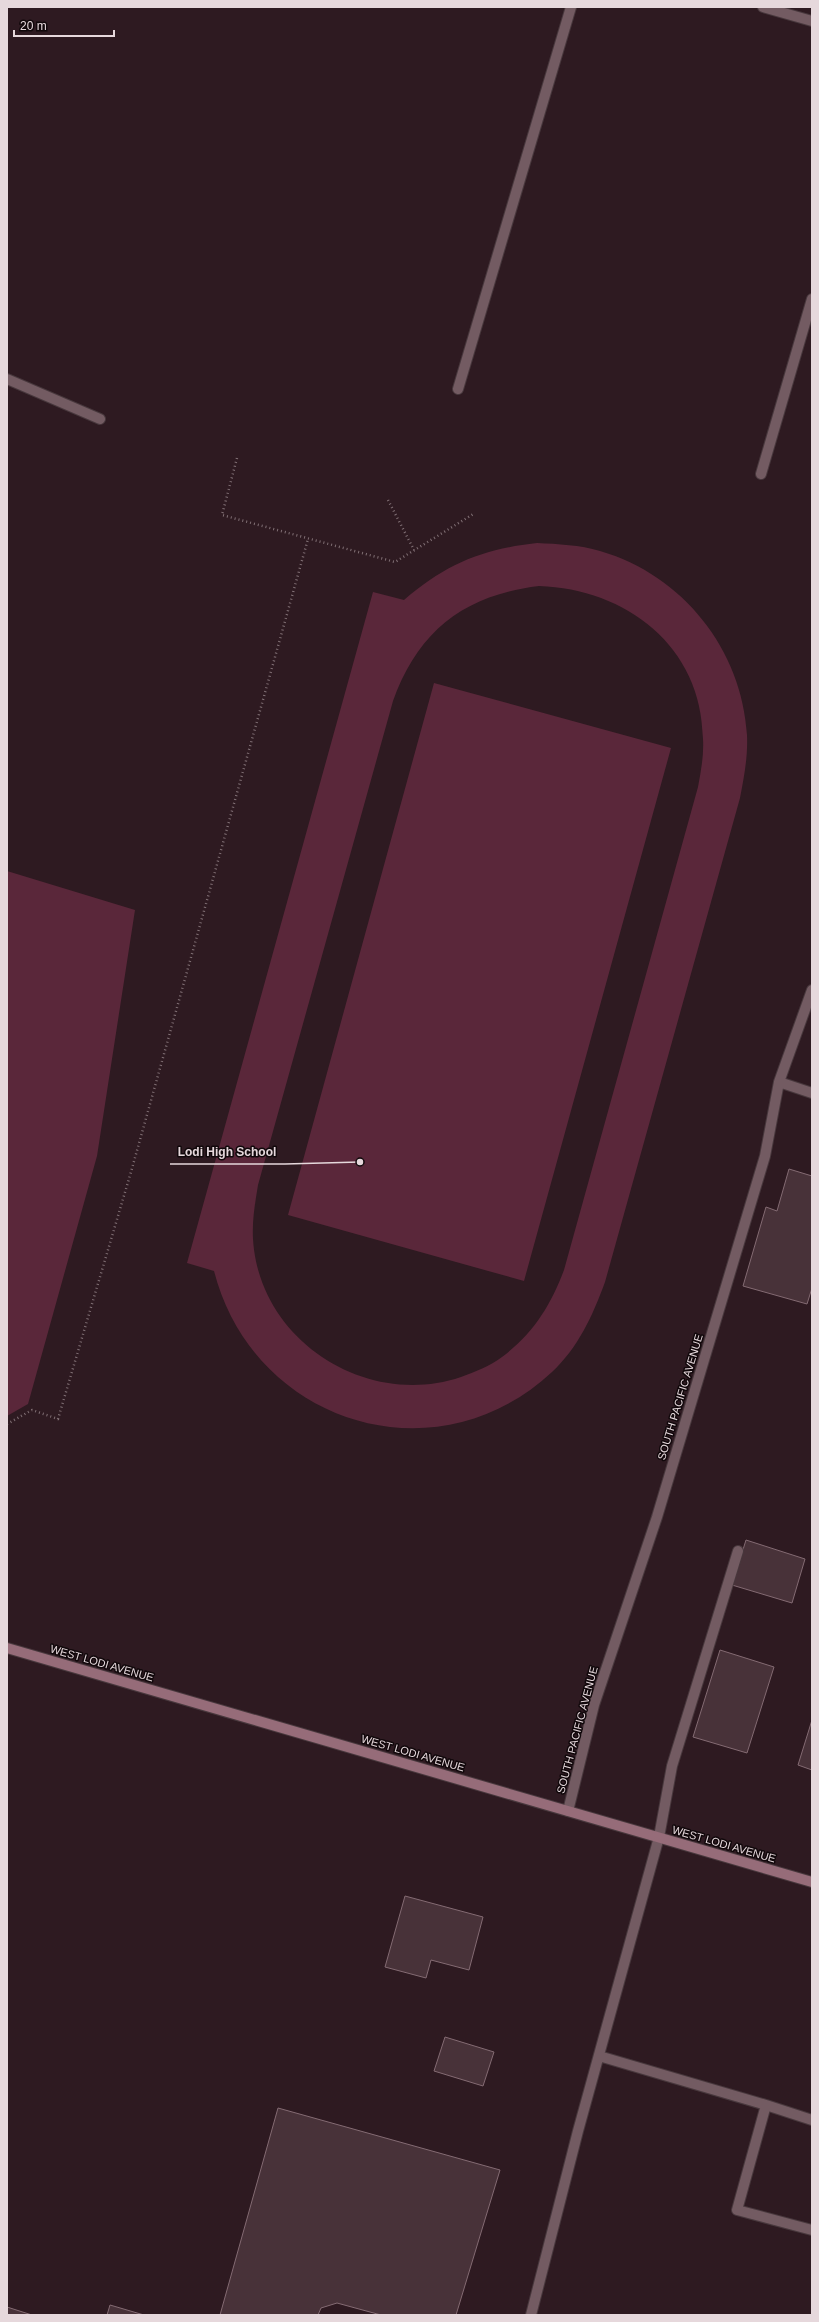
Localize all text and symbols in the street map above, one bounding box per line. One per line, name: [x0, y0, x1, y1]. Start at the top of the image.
scale bar: [14, 12, 114, 38]
text: 20 m: [20, 19, 47, 33]
callout: Lodi High School: [170, 1140, 285, 1164]
text: Lodi High School: [178, 1145, 276, 1159]
street label: SOUTH PACIFIC AVENUE: [655, 1333, 705, 1461]
street label: WEST LODI AVENUE: [49, 1642, 155, 1684]
street label: SOUTH PACIFIC AVENUE: [554, 1665, 600, 1795]
street label: WEST LODI AVENUE: [360, 1732, 466, 1774]
street label: WEST LODI AVENUE: [671, 1823, 777, 1865]

